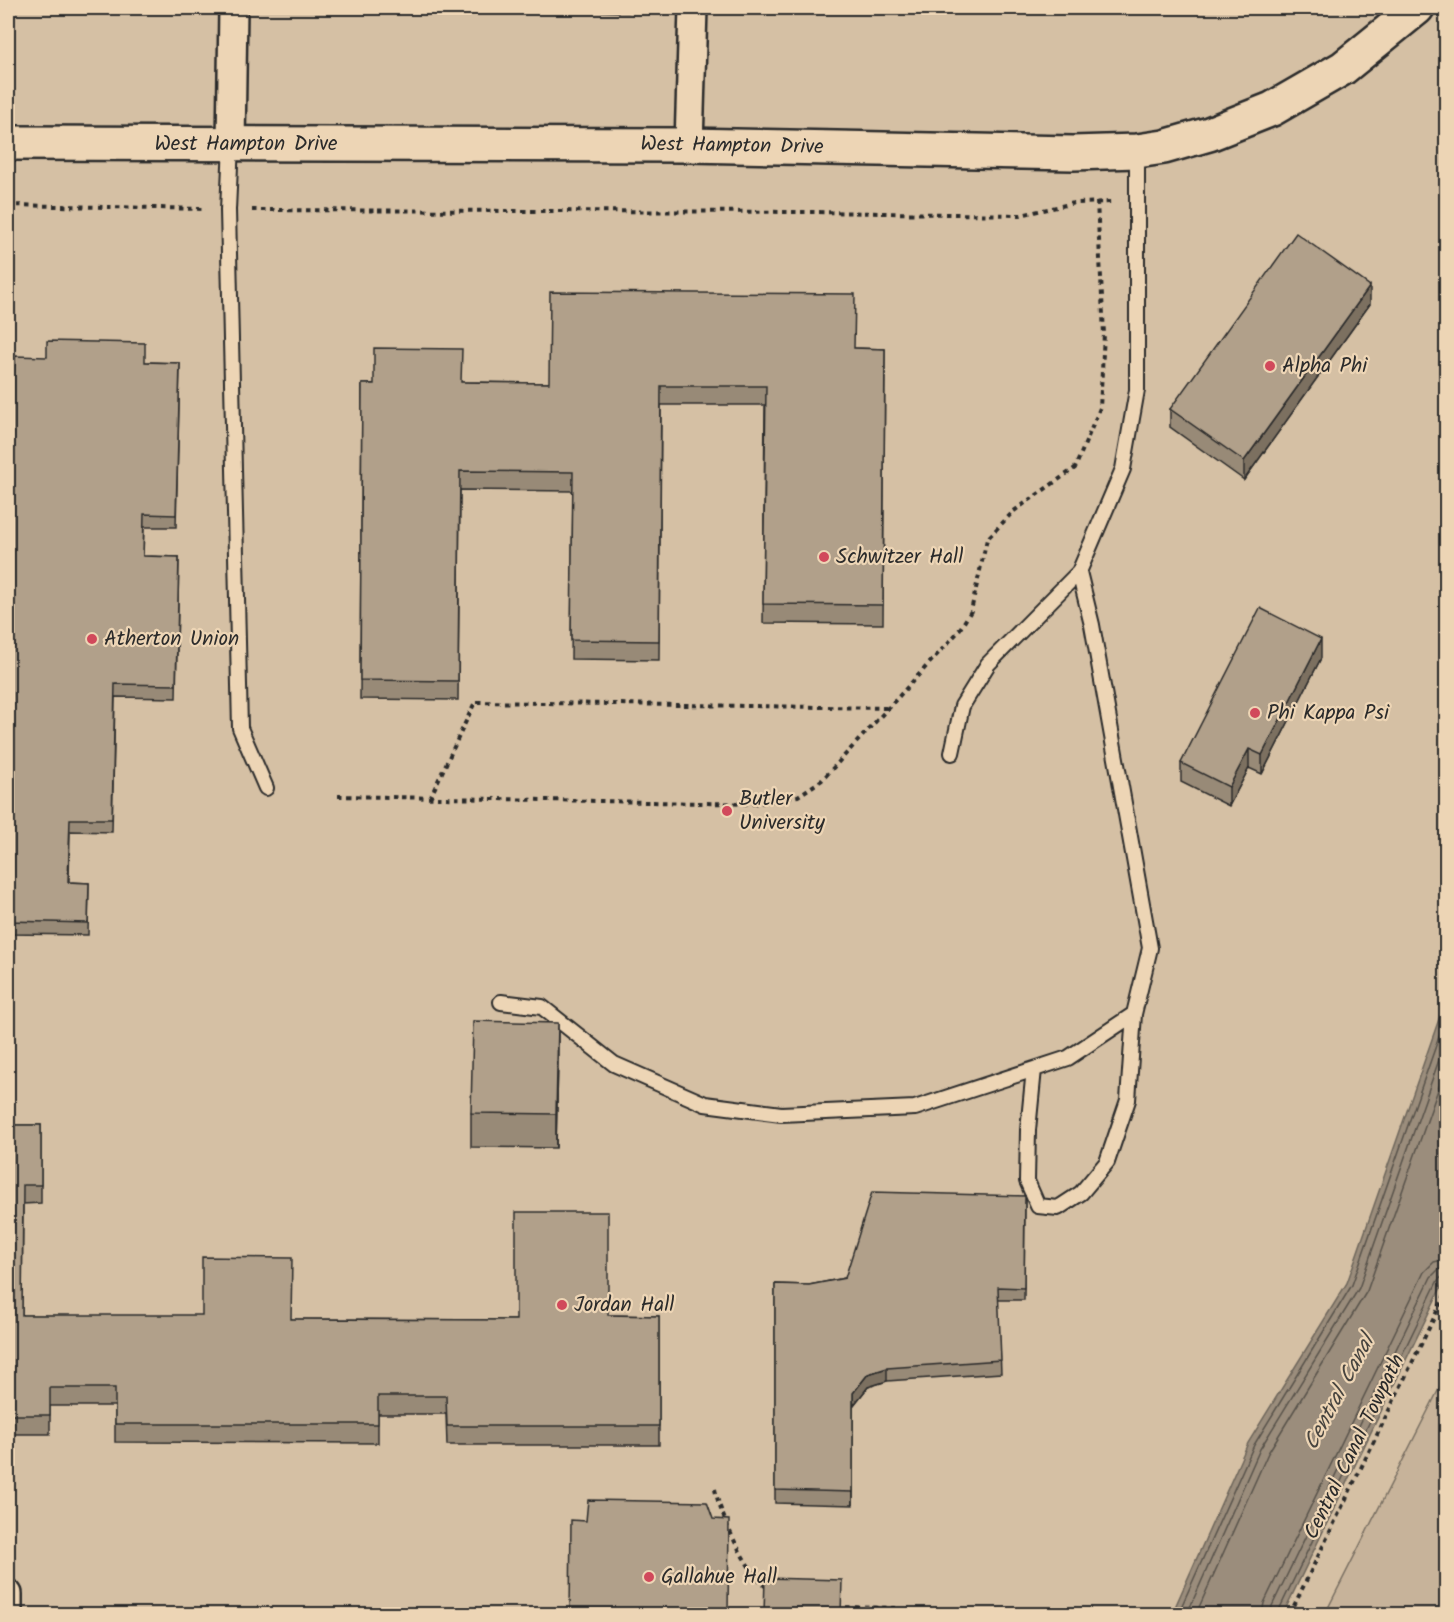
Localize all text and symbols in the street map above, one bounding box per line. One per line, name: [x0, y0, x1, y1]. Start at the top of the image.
street label: West Hampton Drive: [154, 128, 338, 161]
street label: West Hampton Drive: [640, 128, 824, 164]
place label: Alpha Phi: [1282, 350, 1368, 383]
marker: Alpha Phi: [1263, 359, 1277, 373]
place label: Schwitzer Hall: [836, 541, 963, 574]
marker: Schwitzer Hall: [817, 550, 831, 564]
place label: Atherton Union: [104, 623, 239, 656]
marker: Atherton Union: [85, 632, 99, 646]
place label: Phi Kappa Psi: [1267, 697, 1390, 730]
marker: Phi Kappa Psi: [1248, 706, 1262, 720]
place label: Butler University: [739, 783, 825, 840]
marker: Butler University: [720, 804, 734, 818]
place label: Jordan Hall: [574, 1289, 674, 1322]
marker: Jordan Hall: [555, 1298, 569, 1312]
water label: Central Canal: [1295, 1325, 1387, 1457]
street label: Central Canal Towpath: [1296, 1349, 1414, 1545]
place label: Gallahue Hall: [661, 1561, 777, 1594]
marker: Gallahue Hall: [642, 1570, 656, 1584]

